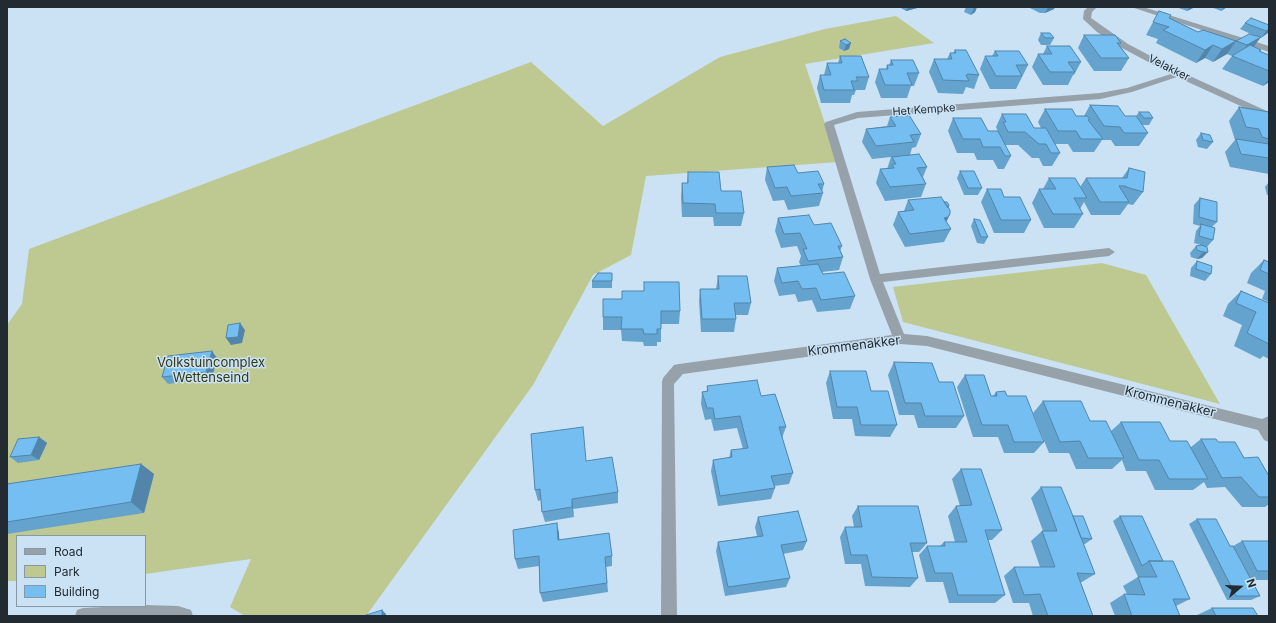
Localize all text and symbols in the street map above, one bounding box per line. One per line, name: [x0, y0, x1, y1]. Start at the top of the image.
street label: Velakker: [1146, 52, 1192, 84]
street label: Het Kempke: [892, 101, 956, 119]
street label: Krommenakker: [807, 333, 901, 359]
park label: Volkstuincomplex Wettenseind: [157, 355, 265, 386]
street label: Krommenakker: [1123, 383, 1217, 421]
legend: [16, 535, 146, 607]
text: Road: [54, 544, 83, 559]
text: Park: [54, 564, 80, 579]
north arrow: [1220, 567, 1260, 607]
text: N: [1243, 577, 1259, 589]
text: Building: [54, 584, 99, 599]

